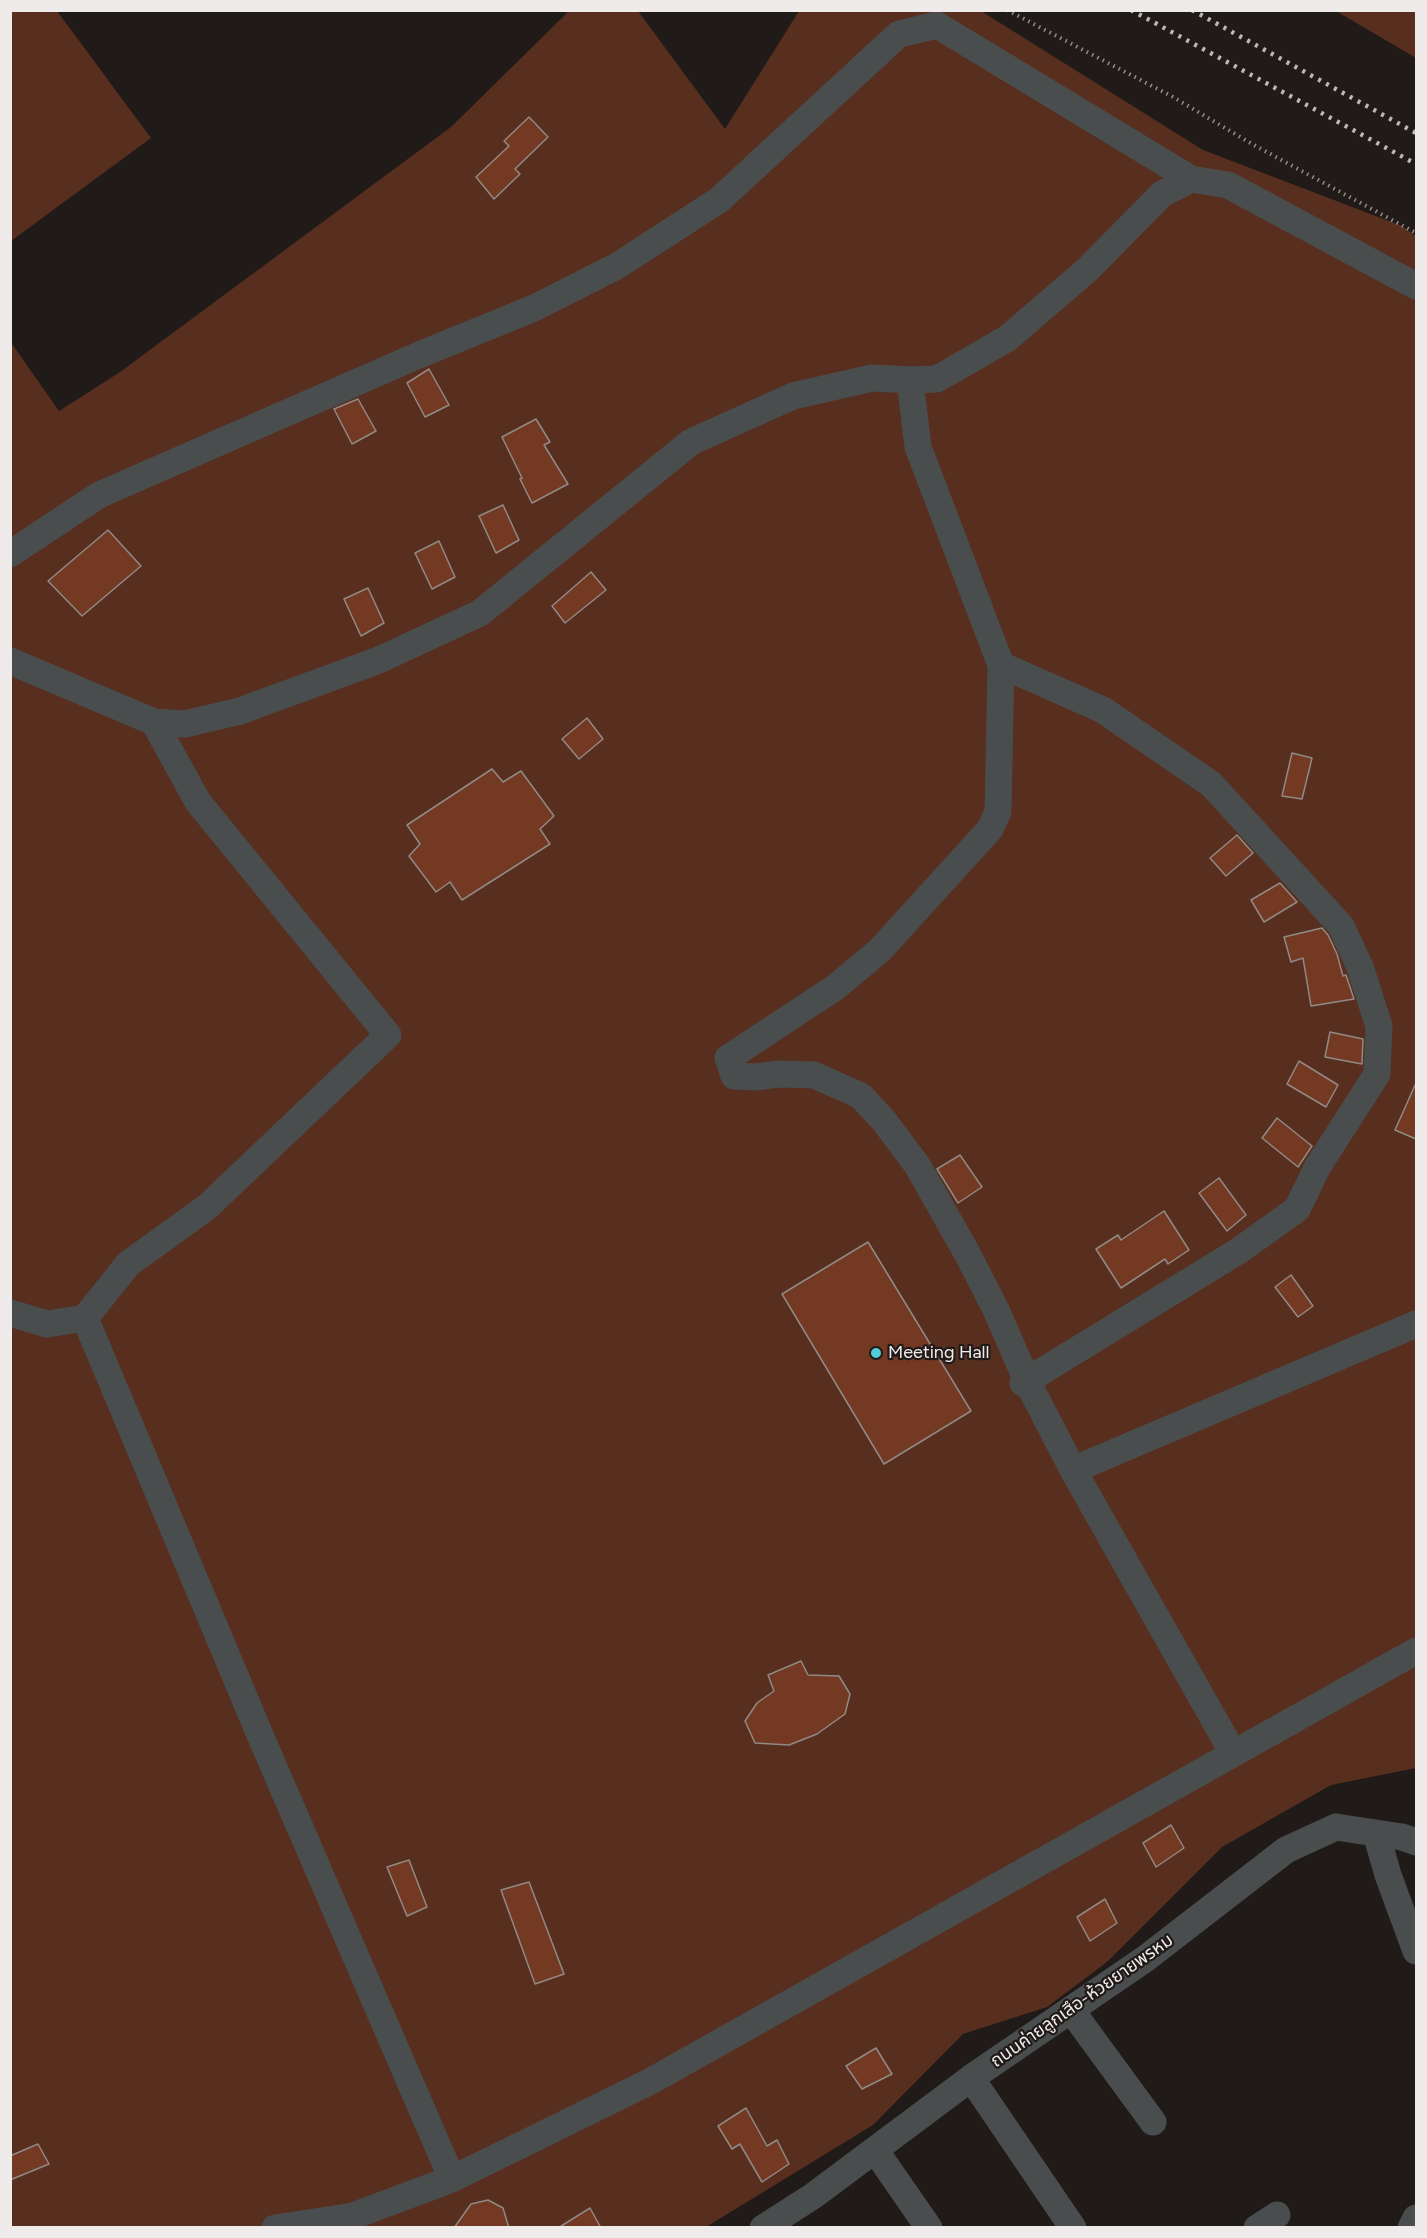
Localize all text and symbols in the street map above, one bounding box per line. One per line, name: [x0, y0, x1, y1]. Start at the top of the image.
place label: Meeting Hall: [888, 1342, 990, 1364]
marker: Meeting Hall: [869, 1346, 883, 1360]
street label: ถนนค่ายลูกเสึอ-ห้วยยายพรหม: [987, 1930, 1177, 2072]

